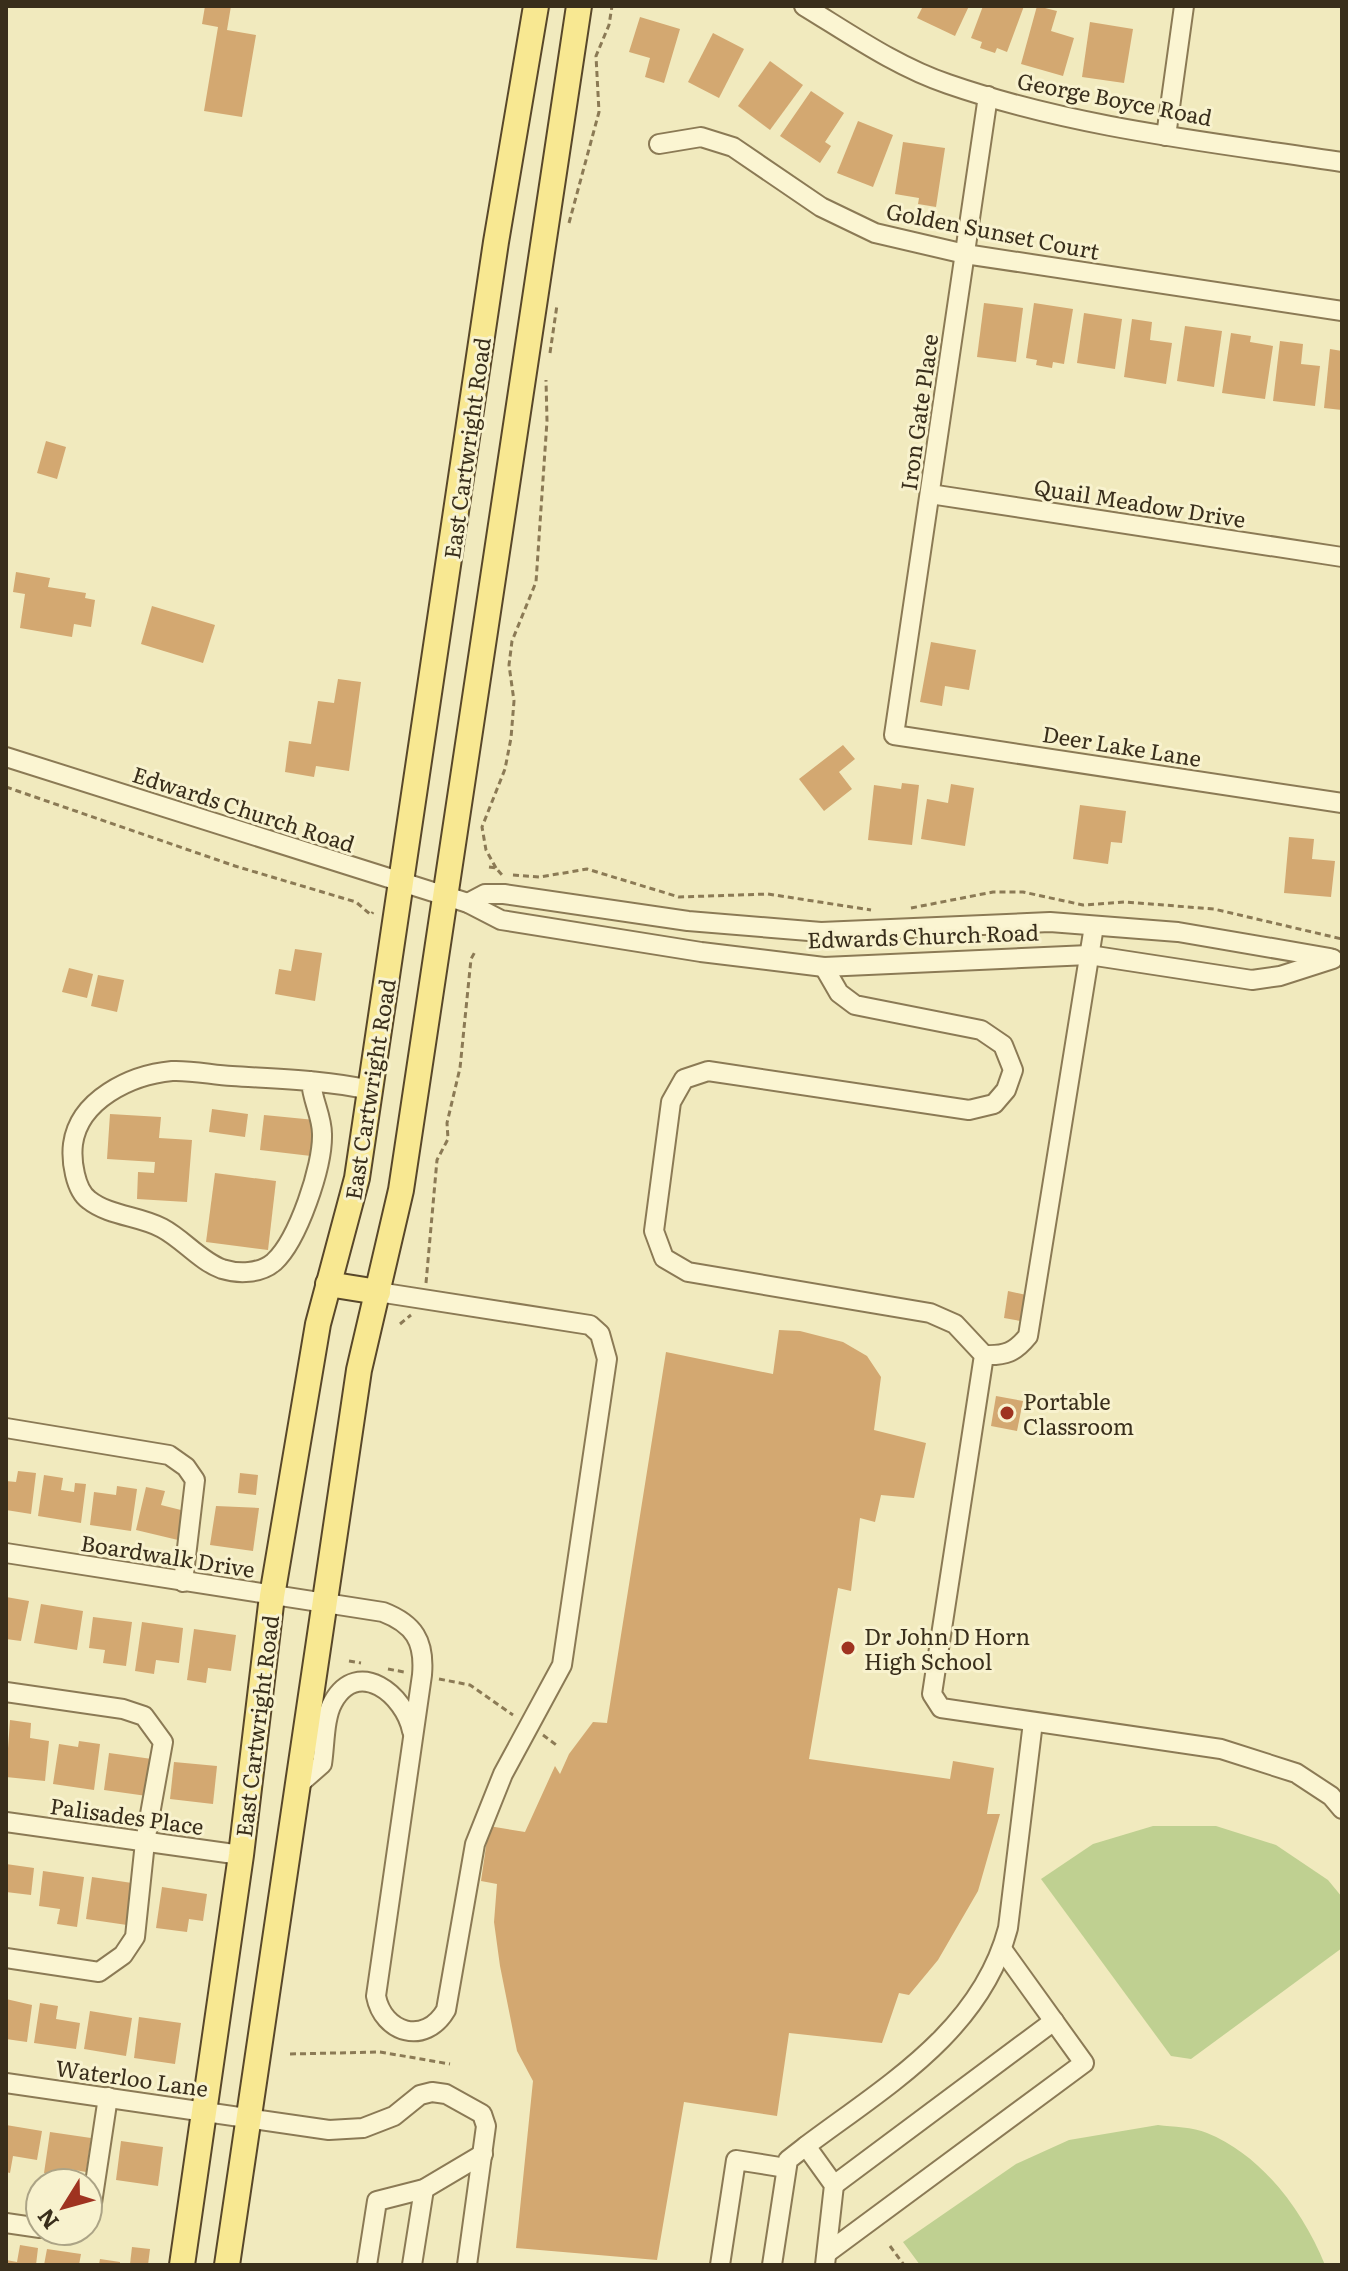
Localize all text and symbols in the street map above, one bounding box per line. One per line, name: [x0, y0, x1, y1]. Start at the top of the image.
street label: George Boyce Road: [1015, 63, 1215, 133]
street label: Golden Sunset Court: [884, 193, 1103, 267]
street label: Iron Gate Place: [891, 332, 945, 492]
street label: East Cartwright Road: [434, 335, 498, 561]
street label: Quail Meadow Drive: [1032, 469, 1248, 535]
street label: Deer Lake Lane: [1040, 716, 1204, 774]
street label: Edwards Church Road: [129, 756, 359, 860]
street label: Edwards Church Road: [807, 914, 1039, 956]
street label: East Cartwright Road: [335, 976, 403, 1202]
place label: Portable Classroom: [1023, 1384, 1134, 1442]
marker: Portable Classroom: [998, 1404, 1016, 1422]
street label: Boardwalk Drive: [79, 1525, 257, 1585]
street label: East Cartwright Road: [226, 1613, 286, 1839]
place label: Dr John D Horn High School: [864, 1619, 1030, 1677]
marker: Dr John D Horn High School: [839, 1639, 857, 1657]
street label: Palisades Place: [48, 1788, 206, 1842]
street label: Waterloo Lane: [54, 2050, 210, 2104]
north arrow: [24, 2167, 104, 2247]
text: N: [28, 2203, 66, 2237]

